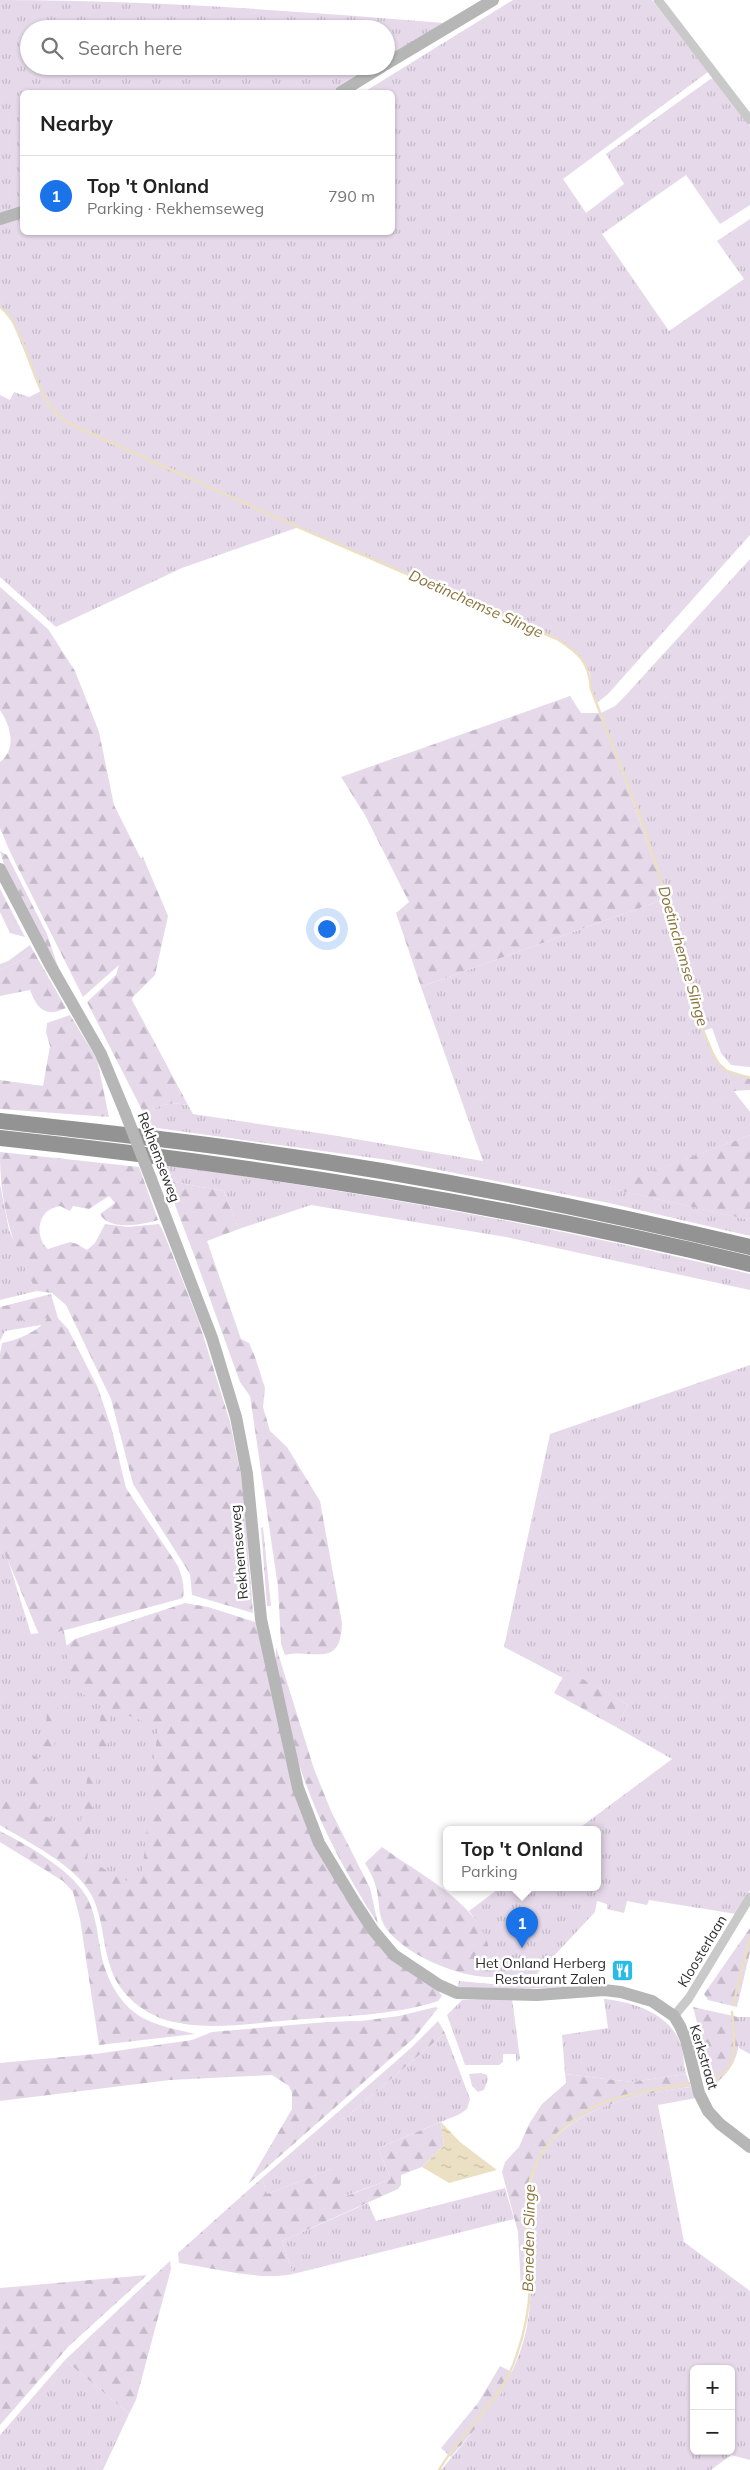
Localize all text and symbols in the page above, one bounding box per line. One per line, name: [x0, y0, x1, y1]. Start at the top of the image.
search box: [20, 20, 395, 75]
icon: search: [38, 34, 66, 62]
text: Search here: [78, 36, 182, 60]
text: Nearby: [40, 110, 113, 136]
text: Top 't Onland: [87, 174, 209, 198]
text: 1: [51, 186, 61, 206]
text: 790 m: [328, 186, 375, 206]
text: Parking · Rekhemseweg: [87, 198, 264, 218]
water label: Doetinchemse Slinge: [406, 565, 546, 642]
water label: Doetinchemse Slinge: [654, 884, 713, 1028]
your location: [314, 916, 340, 942]
street label: Rekhemseweg: [134, 1109, 184, 1205]
street label: Rekhemseweg: [226, 1504, 252, 1600]
popup: [443, 1826, 601, 1891]
text: Top 't Onland: [461, 1837, 583, 1861]
text: Parking: [461, 1861, 518, 1881]
pin: 1: [506, 1907, 538, 1948]
street label: Kloosterlaan: [673, 1912, 731, 1990]
place label: Het Onland Herberg Restaurant Zalen: [475, 1954, 606, 1988]
restaurant icon: Het Onland Herberg Restaurant Zalen: [610, 1959, 634, 1983]
street label: Kerkstraat: [686, 2022, 722, 2092]
water label: Beneden Slinge: [518, 2184, 539, 2292]
map controls: [690, 2365, 735, 2455]
button: +: [690, 2365, 735, 2410]
button: −: [690, 2410, 735, 2455]

